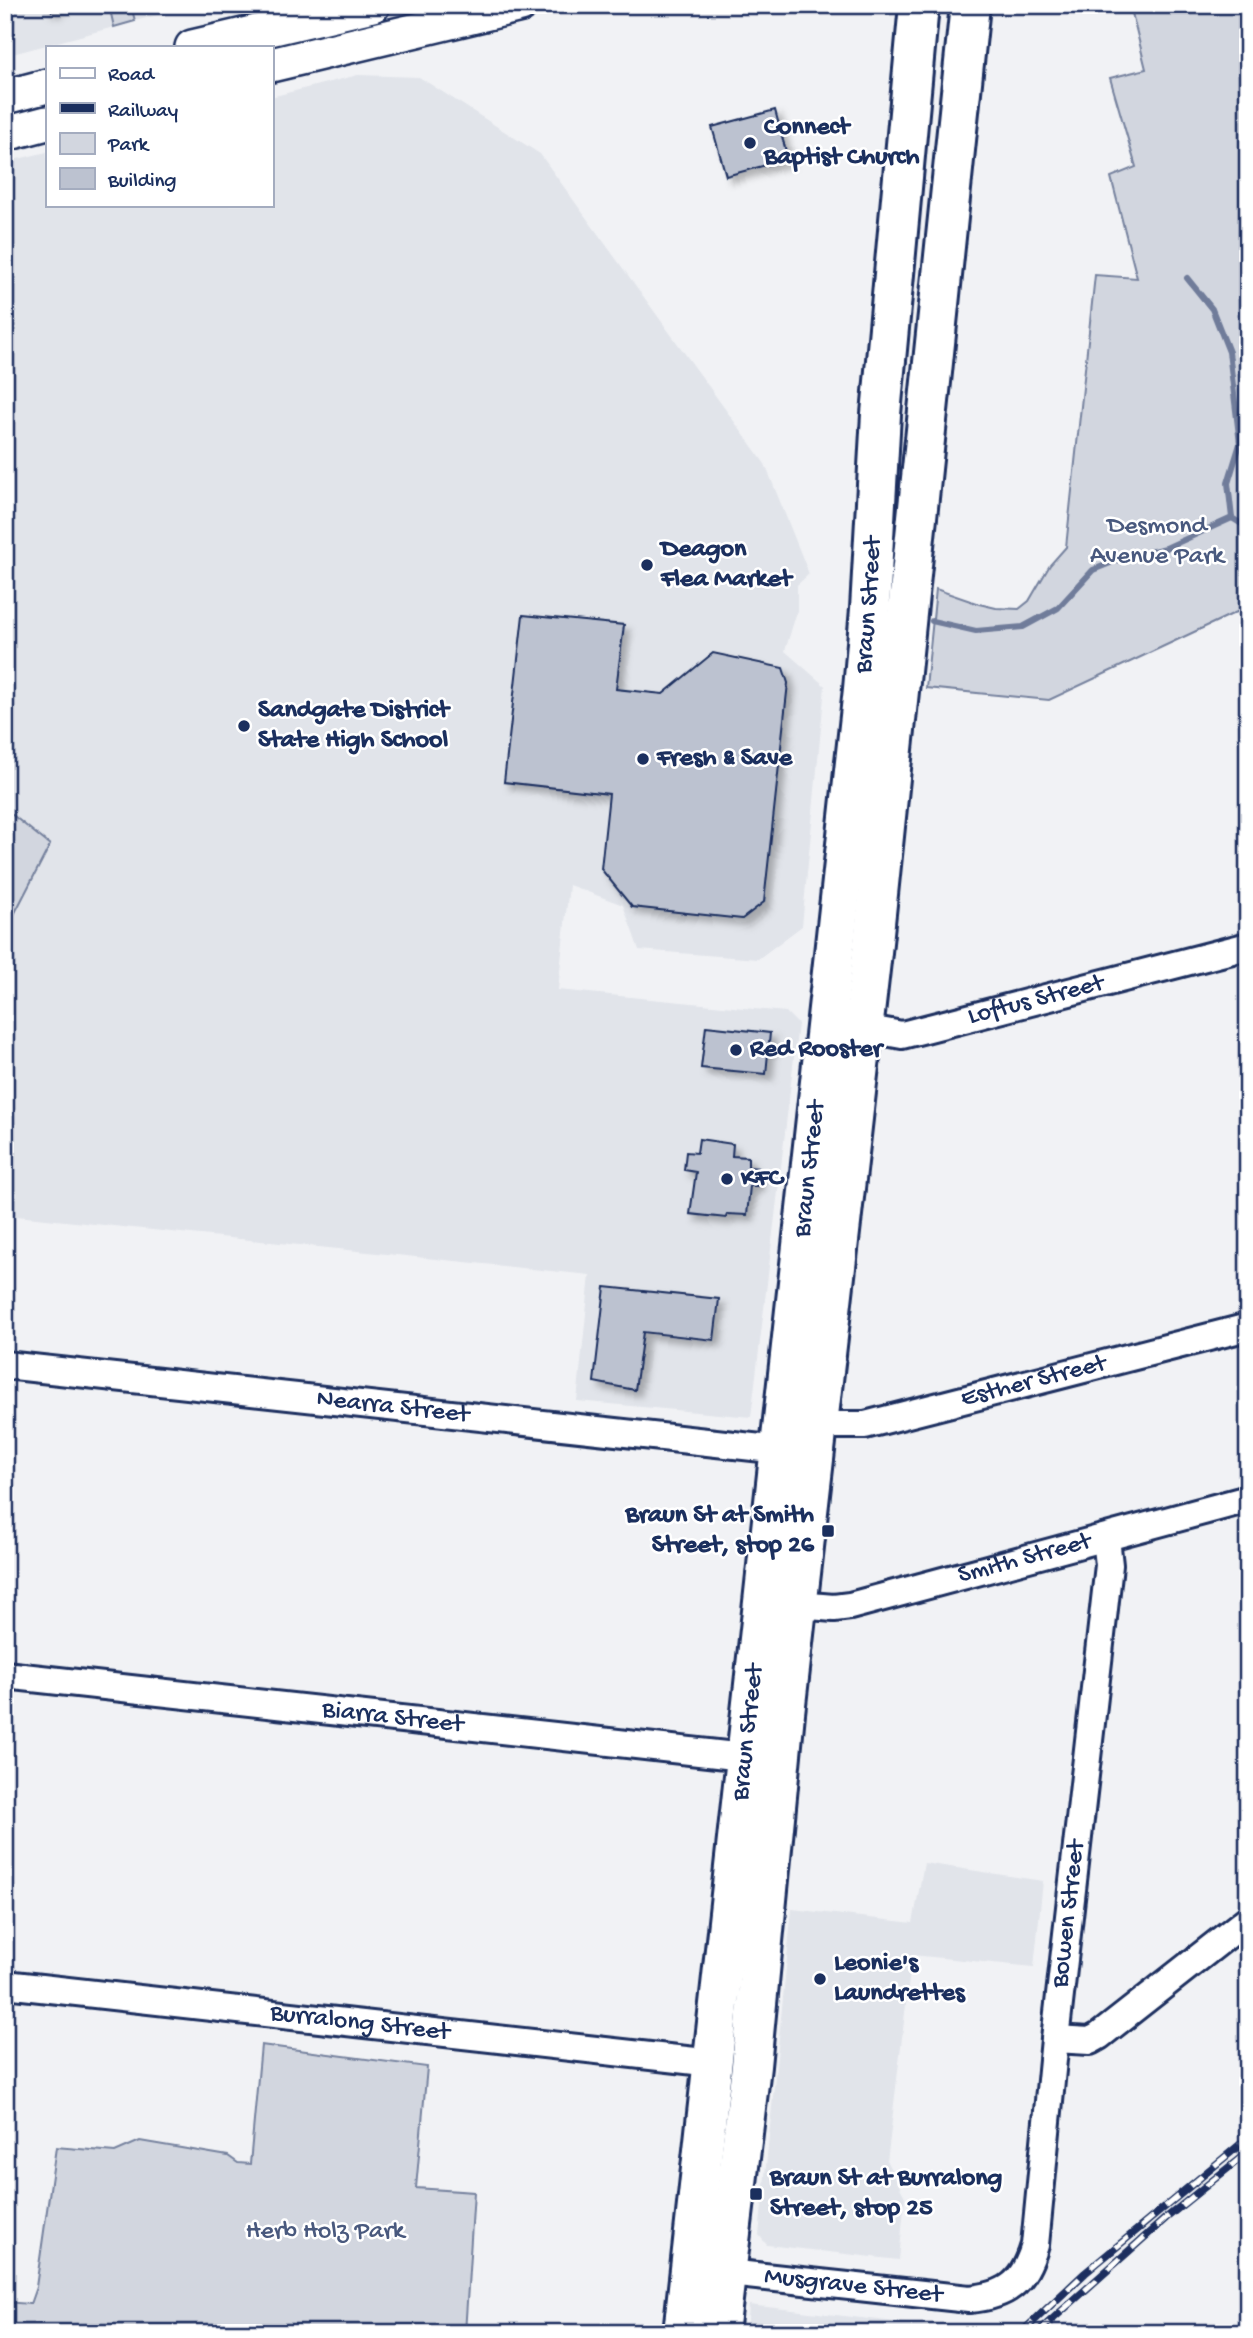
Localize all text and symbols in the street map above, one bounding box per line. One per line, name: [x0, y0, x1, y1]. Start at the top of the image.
legend: [46, 46, 273, 206]
text: Road: [108, 64, 156, 89]
text: Railway: [108, 100, 178, 125]
place label: Connect Baptist Church: [763, 113, 919, 174]
text: Park: [107, 134, 151, 159]
marker: Connect Baptist Church: [742, 135, 758, 151]
text: Building: [107, 170, 177, 195]
park label: Desmond Avenue Park: [1090, 512, 1226, 573]
street label: Braun Street: [849, 533, 890, 676]
place label: Deagon Flea Market: [659, 535, 794, 596]
marker: Deagon Flea Market: [639, 557, 655, 573]
place label: Sandgate District State High School: [258, 696, 451, 757]
marker: Sandgate District State High School: [236, 718, 252, 734]
place label: Fresh & Save: [656, 744, 794, 775]
marker: Fresh & Save: [635, 751, 651, 767]
street label: Loftus Street: [965, 968, 1109, 1033]
place label: Red Rooster: [749, 1035, 885, 1066]
marker: Red Rooster: [728, 1042, 744, 1058]
street label: Braun Street: [787, 1097, 834, 1240]
place label: KFC: [740, 1164, 786, 1195]
marker: KFC: [719, 1171, 735, 1187]
street label: Esther Street: [958, 1348, 1112, 1415]
street label: Nearra Street: [315, 1384, 473, 1432]
place label: Braun St at Smith Street, stop 26: [625, 1501, 815, 1562]
marker: Braun St at Smith Street, stop 26: [820, 1523, 836, 1539]
street label: Smith Street: [955, 1526, 1097, 1592]
street label: Braun Street: [726, 1660, 772, 1803]
street label: Biarra Street: [319, 1695, 467, 1741]
street label: Bowen Street: [1045, 1836, 1093, 1991]
place label: Leonie's Laundrettes: [834, 1949, 966, 2010]
marker: Leonie's Laundrettes: [812, 1971, 828, 1987]
street label: Burralong Street: [267, 1998, 453, 2049]
place label: Braun St at Burralong Street, stop 25: [769, 2164, 1003, 2225]
marker: Braun St at Burralong Street, stop 25: [748, 2186, 764, 2202]
park label: Herb Holz Park: [246, 2217, 407, 2248]
street label: Musgrave Street: [763, 2261, 946, 2312]

